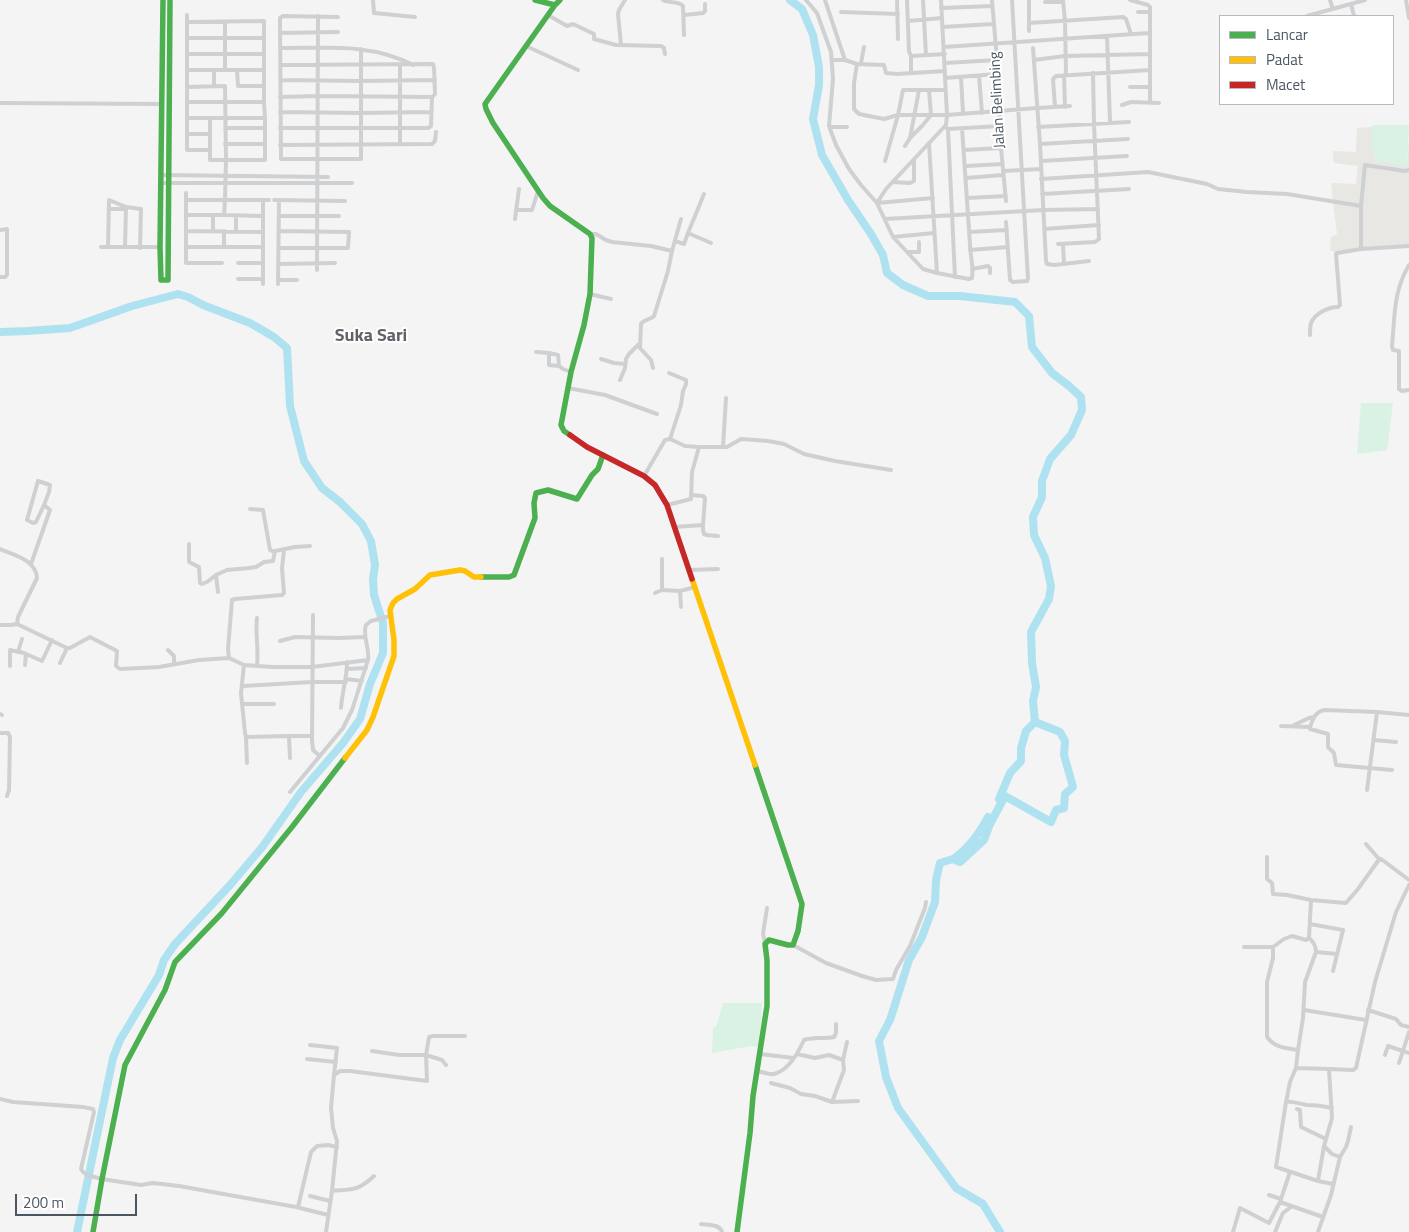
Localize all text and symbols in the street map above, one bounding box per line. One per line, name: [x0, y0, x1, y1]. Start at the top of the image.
legend: [1219, 15, 1394, 105]
text: Lancar: [1266, 23, 1308, 46]
text: Padat: [1266, 48, 1303, 71]
street label: Jalan Belimbing: [986, 51, 1010, 149]
text: Macet: [1266, 73, 1305, 96]
district label: Suka Sari: [335, 326, 407, 348]
scale bar: [18, 1184, 140, 1216]
text: 200 m: [23, 1191, 64, 1214]

